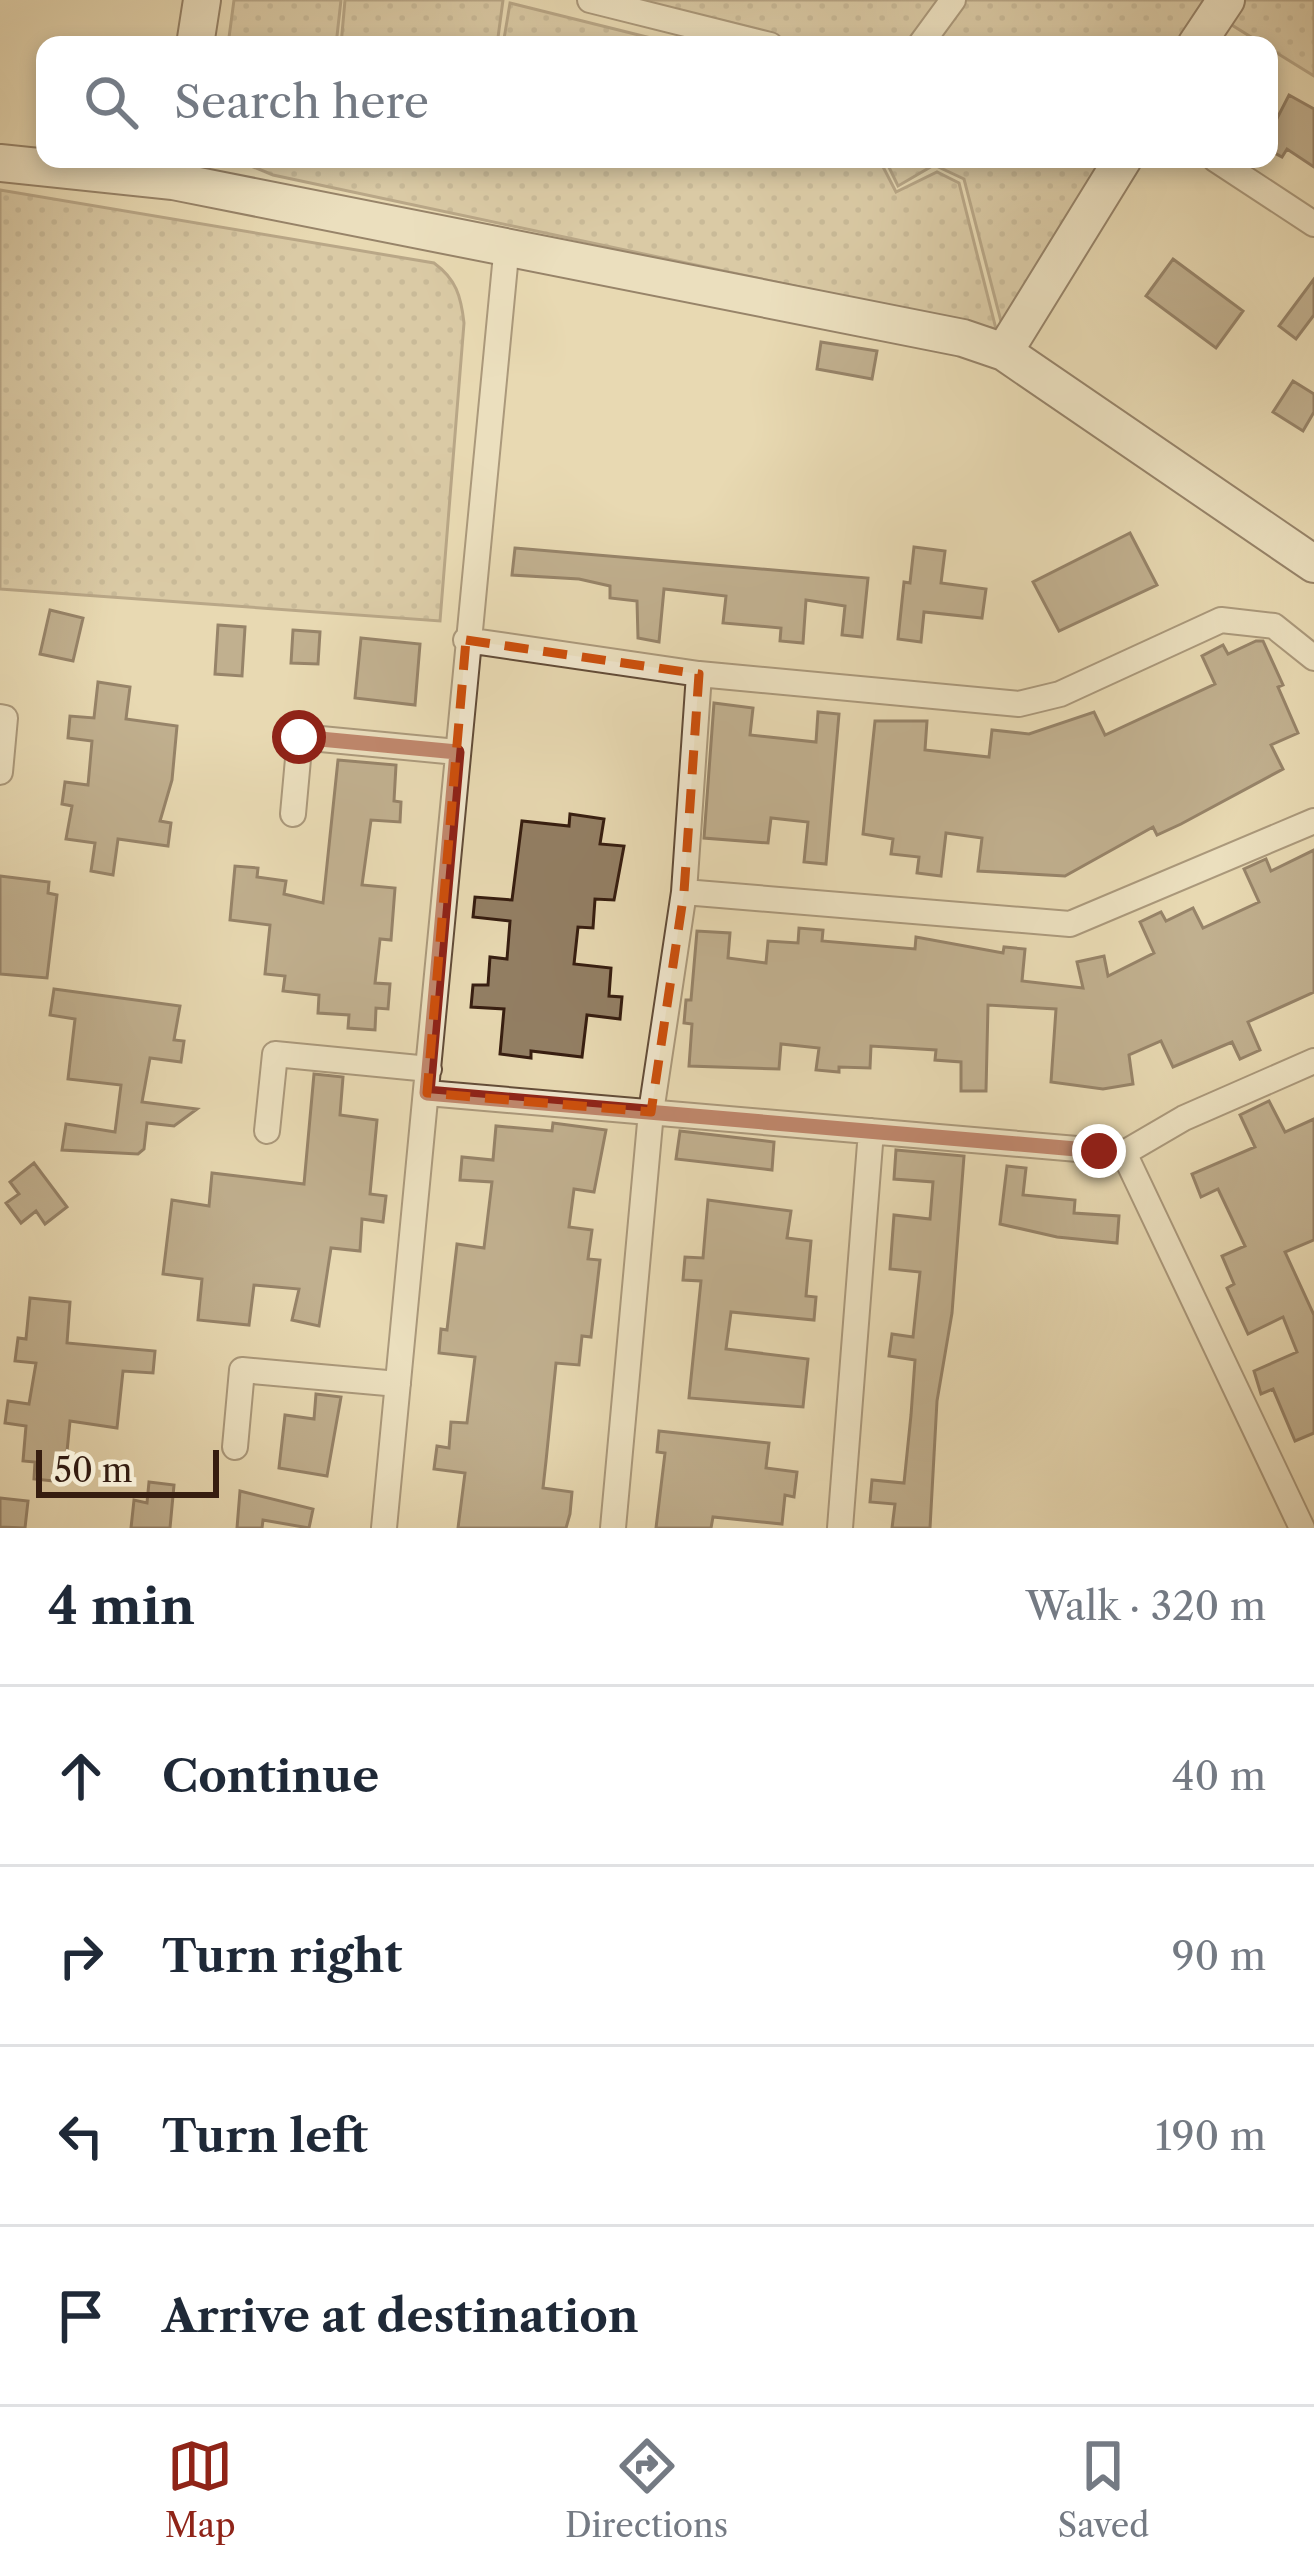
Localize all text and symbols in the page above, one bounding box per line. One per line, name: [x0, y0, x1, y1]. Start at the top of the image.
search box: [36, 36, 1278, 168]
icon: search: [78, 69, 144, 135]
text: Search here: [174, 74, 429, 130]
route start: [272, 710, 326, 764]
route end: [1072, 1124, 1126, 1178]
scale bar: [36, 1444, 219, 1497]
text: 50 m: [54, 1450, 132, 1491]
text: 4 min: [48, 1575, 195, 1637]
text: Walk · 320 m: [1026, 1582, 1266, 1630]
icon: ahead: [48, 1743, 114, 1809]
text: Continue: [162, 1748, 379, 1804]
text: 40 m: [1172, 1752, 1266, 1800]
icon: right: [48, 1923, 114, 1989]
text: Turn right: [162, 1928, 402, 1984]
text: 90 m: [1172, 1932, 1266, 1980]
icon: left: [48, 2103, 114, 2169]
text: Turn left: [162, 2108, 368, 2164]
text: 190 m: [1155, 2112, 1266, 2160]
icon: arrive: [48, 2283, 114, 2349]
text: Arrive at destination: [162, 2288, 639, 2344]
tab: Map: [165, 2433, 236, 2546]
tab: Directions: [565, 2433, 728, 2546]
tab: Saved: [1058, 2433, 1149, 2546]

